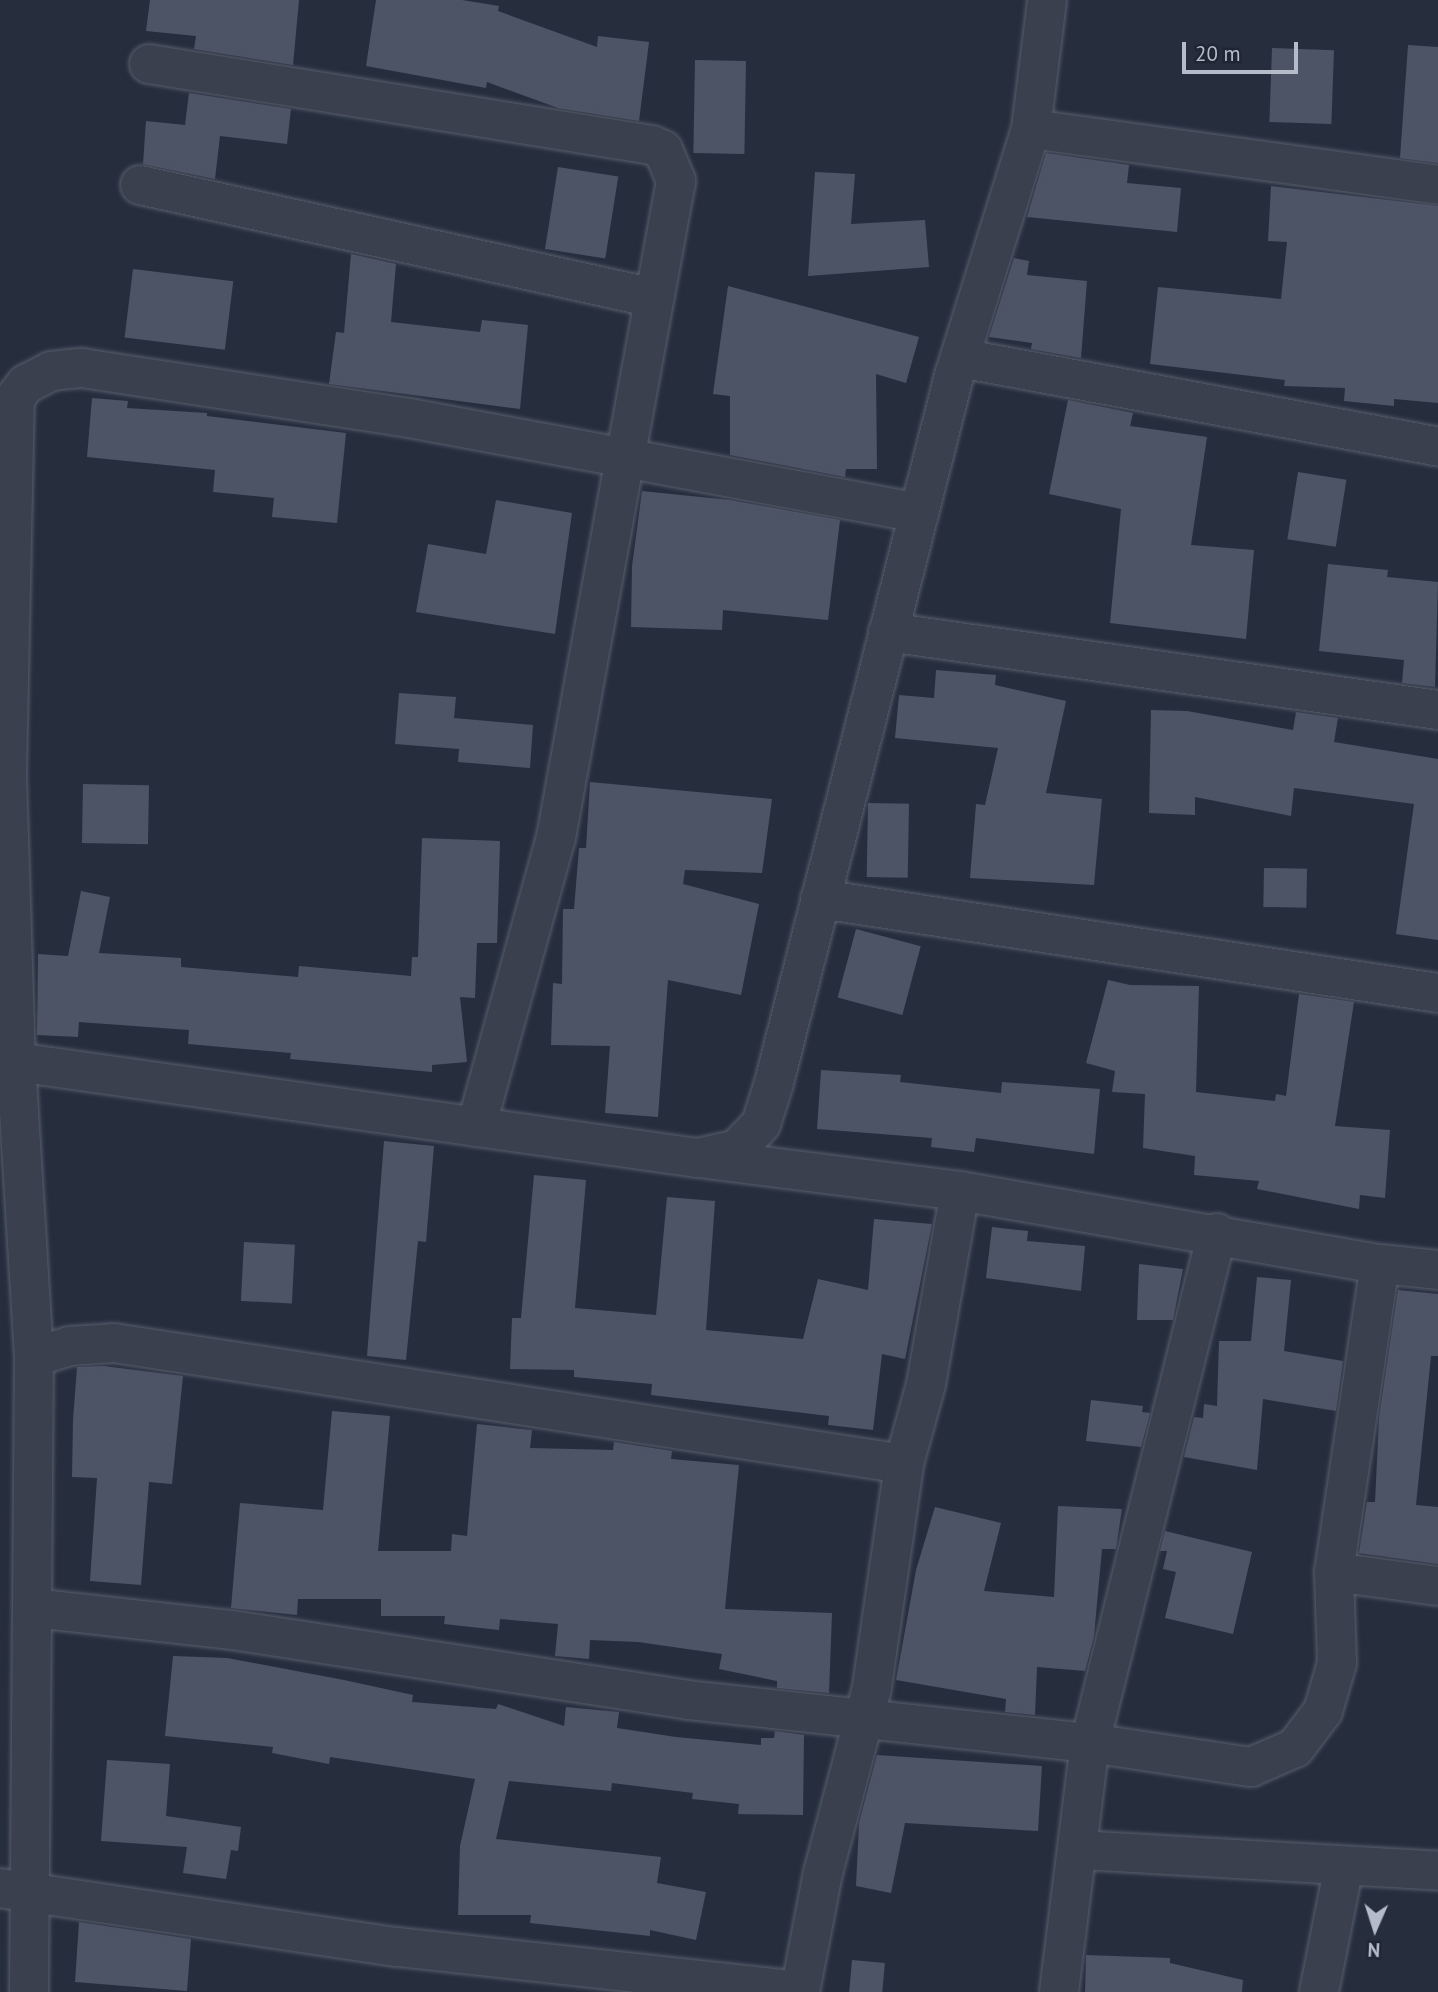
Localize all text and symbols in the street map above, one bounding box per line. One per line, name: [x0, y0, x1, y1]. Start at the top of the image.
scale bar: [1186, 28, 1302, 72]
text: 20 m: [1195, 40, 1241, 67]
north arrow: [1340, 1894, 1410, 1964]
text: N: [1367, 1938, 1381, 1962]

